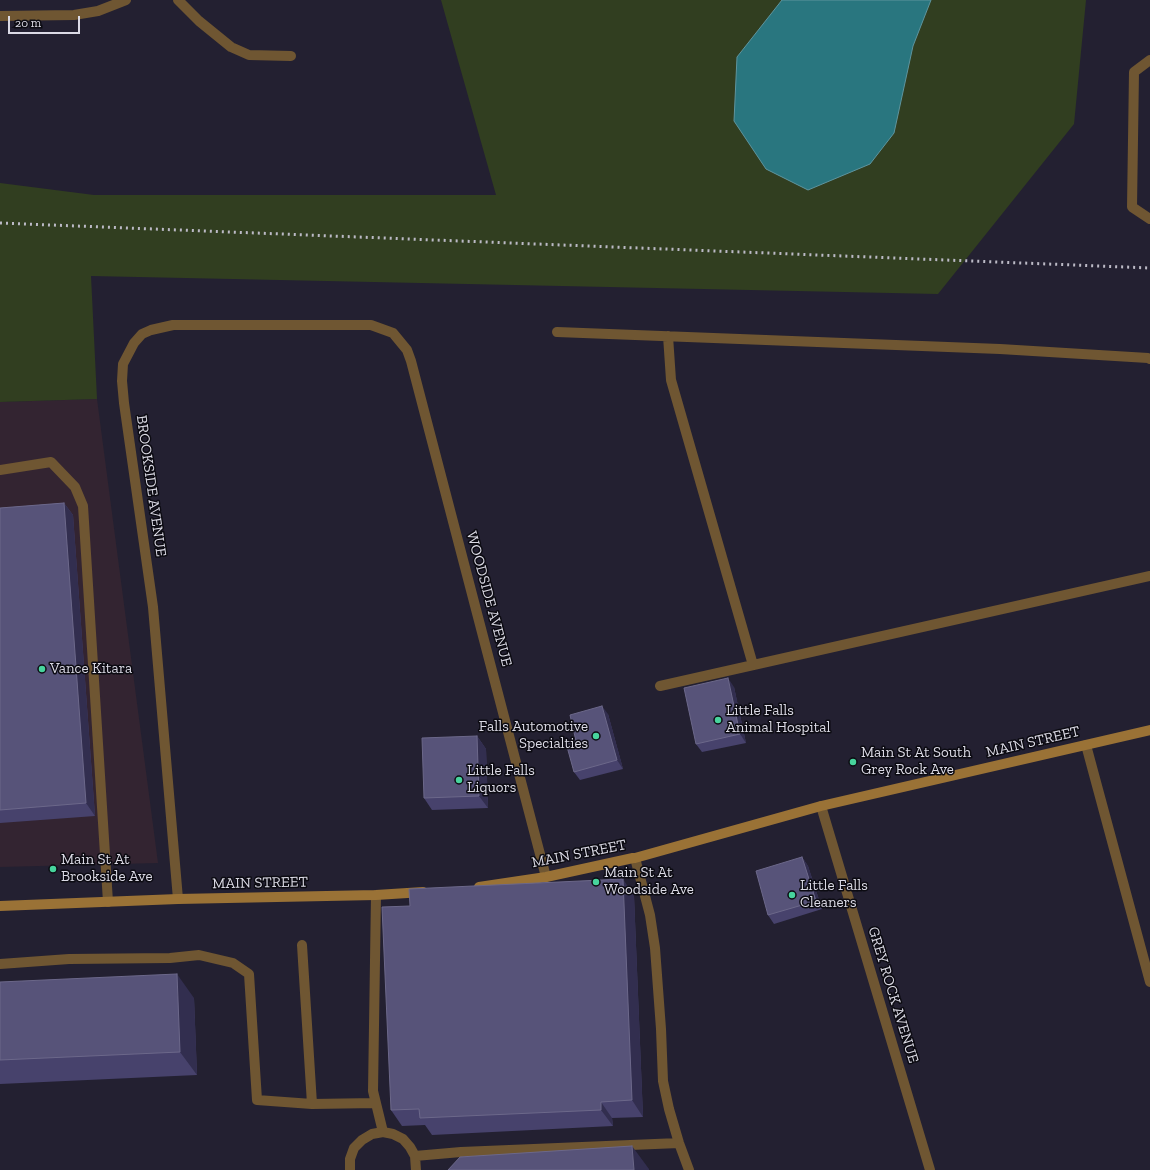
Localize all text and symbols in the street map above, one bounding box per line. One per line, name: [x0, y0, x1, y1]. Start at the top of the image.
scale bar: [10, 8, 82, 34]
text: 20 m: [15, 16, 41, 30]
street label: BROOKSIDE AVENUE: [132, 414, 170, 558]
street label: WOODSIDE AVENUE: [462, 529, 516, 669]
place label: Vance Kitara: [50, 660, 132, 678]
marker: Vance Kitara: [37, 664, 47, 674]
place label: Little Falls Animal Hospital: [726, 702, 831, 737]
marker: Little Falls Animal Hospital: [713, 715, 723, 725]
place label: Falls Automotive Specialties: [479, 718, 588, 753]
street label: MAIN STREET: [984, 722, 1082, 762]
marker: Falls Automotive Specialties: [591, 731, 601, 741]
place label: Main St At South Grey Rock Ave: [861, 744, 971, 779]
marker: Main St At South Grey Rock Ave: [848, 757, 858, 767]
place label: Little Falls Liquors: [467, 762, 535, 797]
marker: Little Falls Liquors: [454, 775, 464, 785]
street label: MAIN STREET: [530, 836, 628, 872]
place label: Main St At Brookside Ave: [61, 851, 152, 886]
marker: Main St At Brookside Ave: [48, 864, 58, 874]
place label: Main St At Woodside Ave: [604, 864, 694, 899]
street label: MAIN STREET: [212, 873, 308, 893]
marker: Main St At Woodside Ave: [591, 877, 601, 887]
place label: Little Falls Cleaners: [800, 877, 868, 912]
marker: Little Falls Cleaners: [787, 890, 797, 900]
street label: GREY ROCK AVENUE: [864, 925, 922, 1065]

